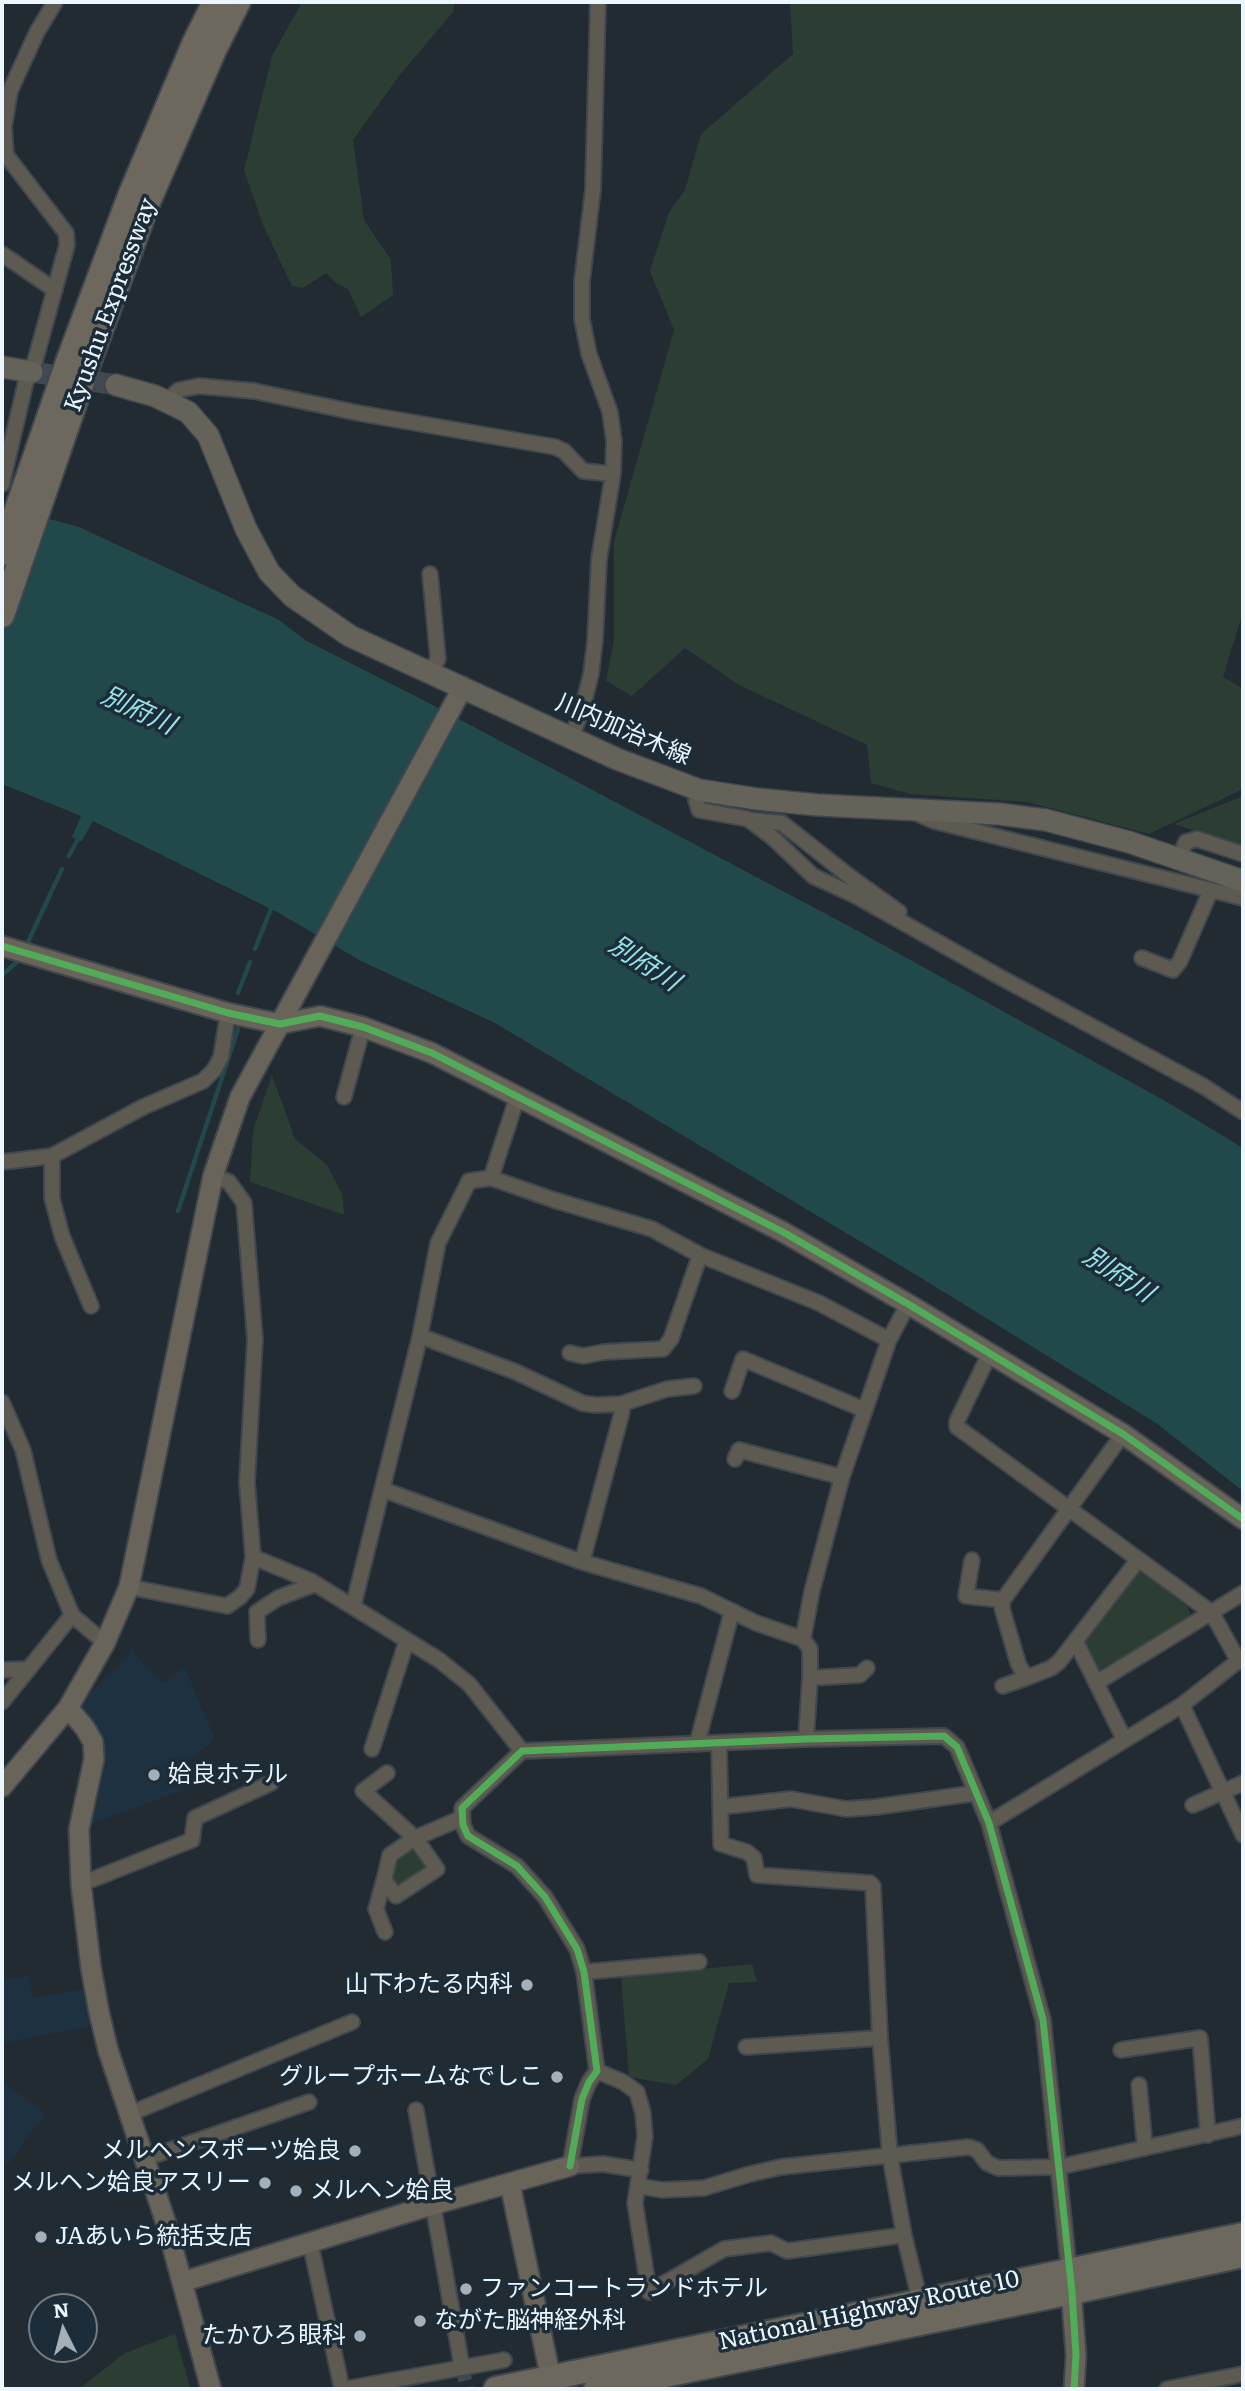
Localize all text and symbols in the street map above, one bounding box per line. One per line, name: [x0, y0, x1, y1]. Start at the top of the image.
street label: Kyushu Expressway: [59, 194, 163, 416]
water label: 別府川: [96, 680, 180, 742]
street label: 川内加治木線: [551, 689, 695, 771]
water label: 別府川: [603, 930, 685, 998]
water label: 別府川: [1077, 1241, 1159, 1309]
place label: 姶良ホテル: [168, 1761, 288, 1789]
marker: 姶良ホテル: [146, 1767, 162, 1783]
place label: 山下わたる内科: [345, 1971, 513, 1999]
marker: 山下わたる内科: [519, 1977, 535, 1993]
place label: グループホームなでしこ: [279, 2063, 543, 2091]
marker: グループホームなでしこ: [549, 2069, 565, 2085]
place label: メルヘンスポーツ姶良: [101, 2137, 341, 2165]
marker: メルヘンスポーツ姶良: [347, 2143, 363, 2159]
place label: メルヘン姶良アスリー: [11, 2169, 251, 2197]
marker: メルヘン姶良アスリー: [257, 2175, 273, 2191]
place label: メルヘン姶良: [310, 2177, 454, 2205]
marker: メルヘン姶良: [288, 2183, 304, 2199]
place label: JAあいら統括支店: [55, 2223, 252, 2251]
marker: JAあいら統括支店: [33, 2229, 49, 2245]
street label: National Highway Route 10: [716, 2265, 1022, 2357]
place label: ファンコートランドホテル: [480, 2275, 768, 2303]
marker: ファンコートランドホテル: [458, 2281, 474, 2297]
north arrow: [28, 2293, 98, 2363]
text: N: [52, 2294, 70, 2324]
place label: ながた脳神経外科: [434, 2307, 626, 2335]
marker: ながた脳神経外科: [412, 2313, 428, 2329]
place label: たかひろ眼科: [202, 2322, 346, 2350]
marker: たかひろ眼科: [352, 2328, 368, 2344]

